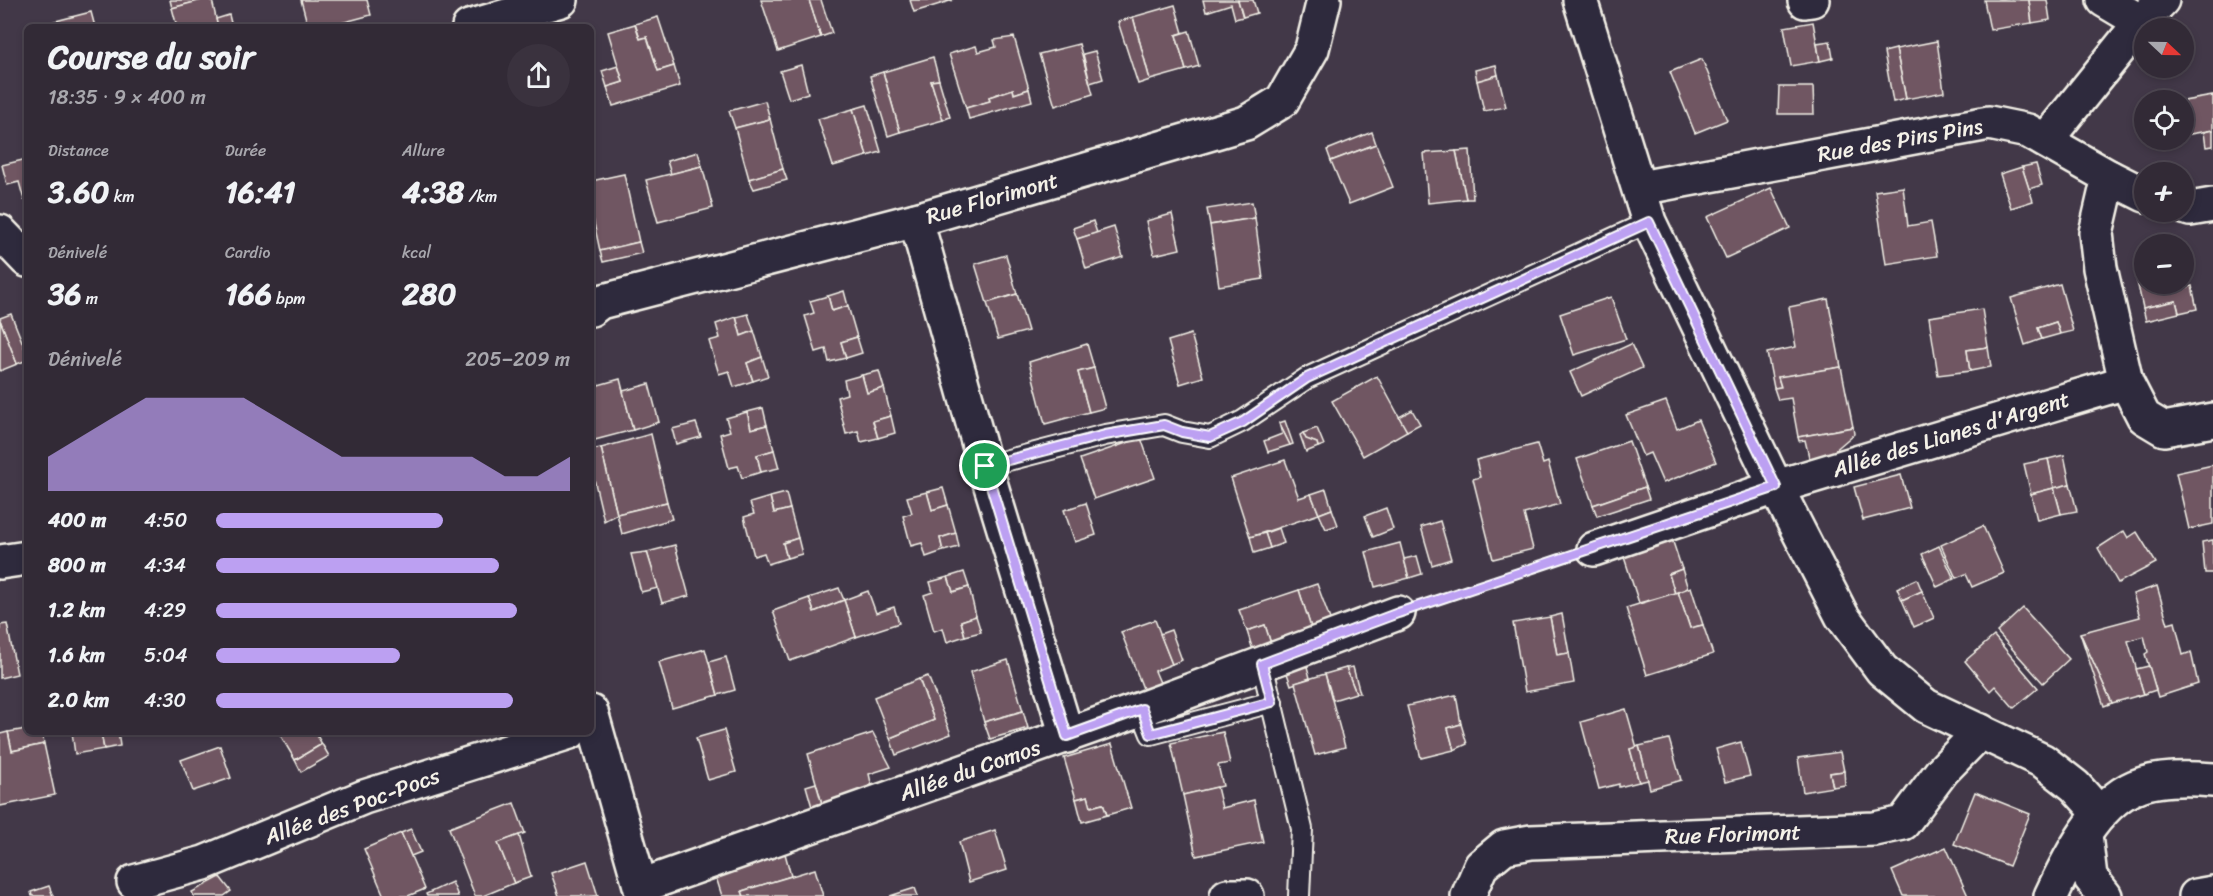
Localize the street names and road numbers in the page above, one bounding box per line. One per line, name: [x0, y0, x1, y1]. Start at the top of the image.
street label: Rue des Pins Pins: [1814, 106, 1986, 174]
street label: Rue Florimont: [921, 160, 1063, 235]
street label: Allée des Lianes d'Argent: [1827, 379, 2075, 489]
street label: Allée du Comos: [893, 727, 1047, 813]
street label: Allée des Poc-Pocs: [258, 756, 446, 856]
street label: Rue Florimont: [1664, 812, 1802, 856]

